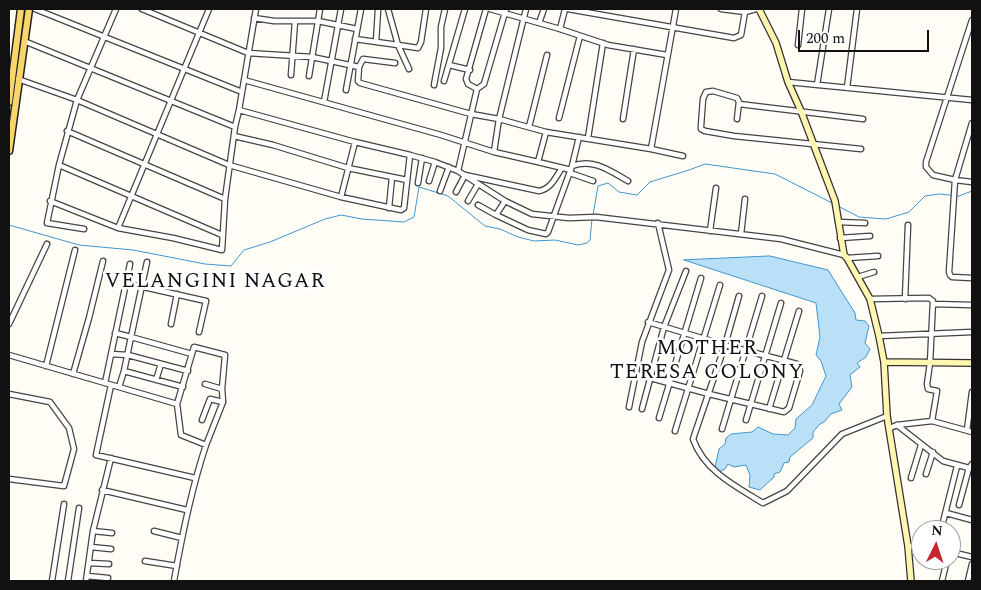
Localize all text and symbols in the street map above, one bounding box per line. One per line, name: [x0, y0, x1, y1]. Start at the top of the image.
scale bar: [801, 20, 932, 52]
text: 200 m: [806, 27, 845, 50]
district label: VELANGINI NAGAR: [103, 270, 327, 296]
district label: MOTHER TERESA COLONY: [608, 337, 806, 387]
north arrow: [911, 520, 961, 570]
text: N: [931, 520, 943, 541]

